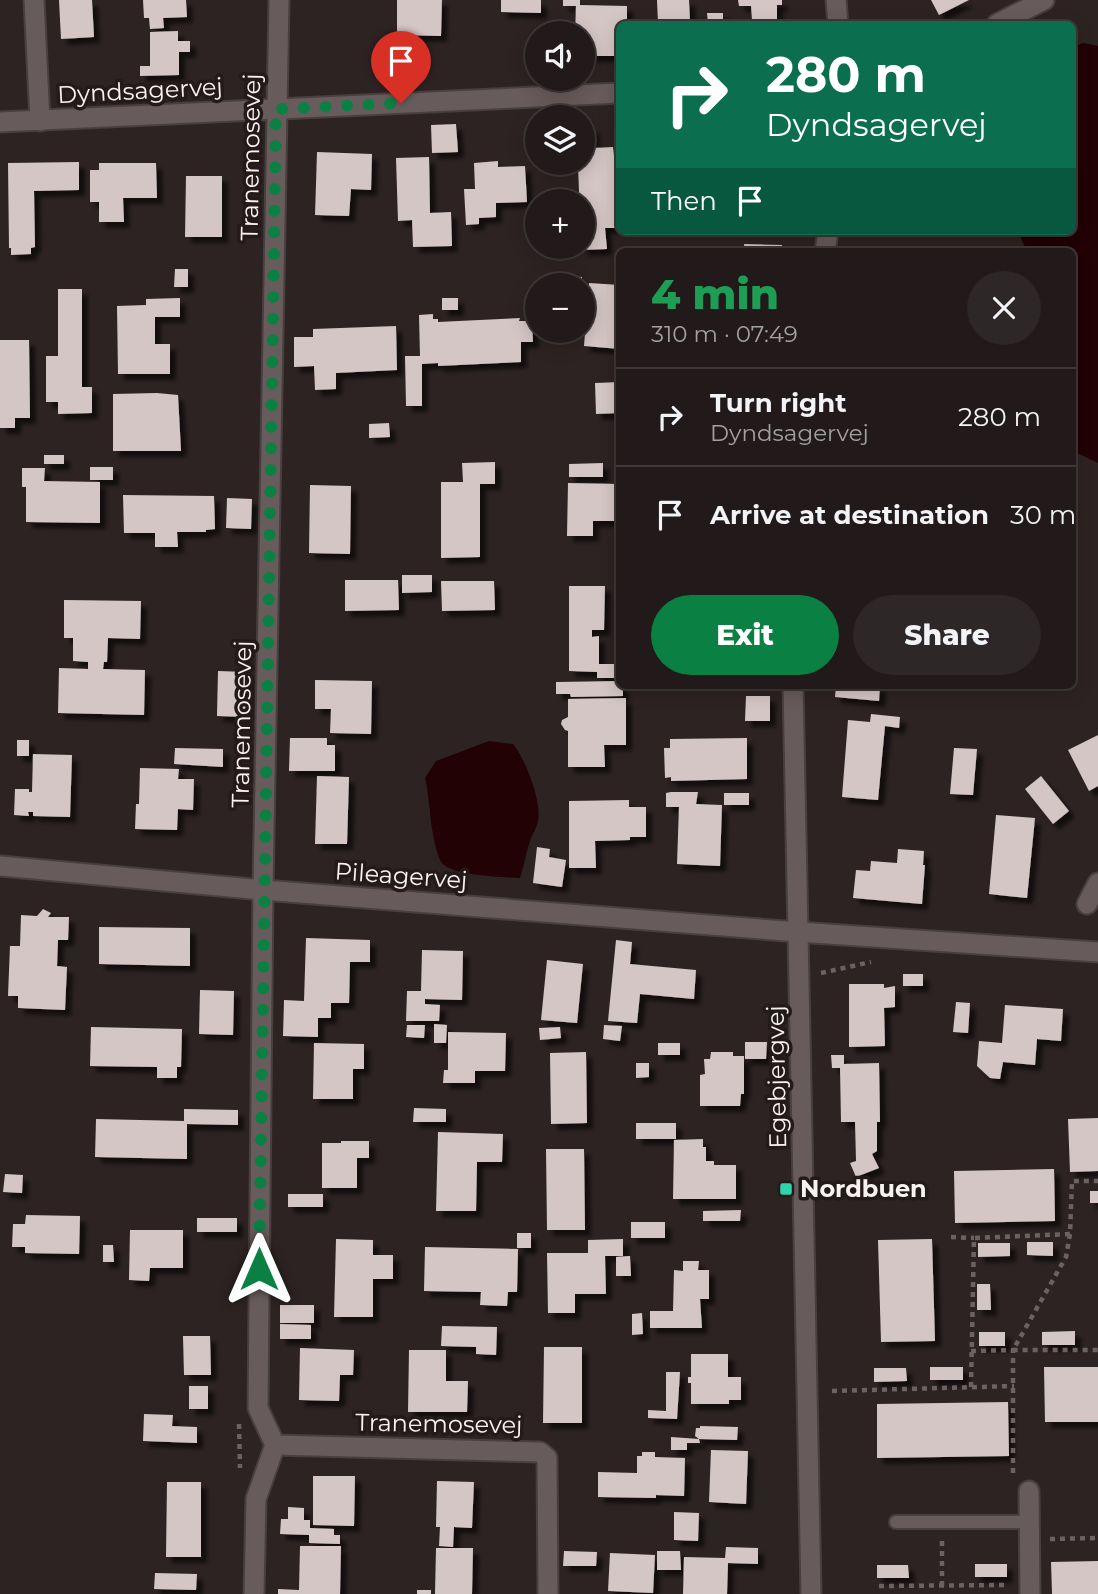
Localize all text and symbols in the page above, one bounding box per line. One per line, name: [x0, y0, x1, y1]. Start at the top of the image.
map controls: [525, 21, 595, 343]
button: sound: [525, 21, 595, 91]
pin: [371, 31, 431, 103]
icon: arrive: [382, 42, 420, 80]
text: 280 m: [766, 45, 926, 104]
icon: right: [651, 49, 742, 140]
street label: Dyndsagervej: [56, 72, 223, 109]
street label: Tranemosevej: [235, 73, 266, 241]
button: layers: [525, 105, 595, 175]
text: Dyndsagervej: [766, 105, 987, 144]
icon: arrive: [731, 182, 769, 220]
text: Then: [651, 185, 717, 217]
button: +: [525, 189, 595, 259]
text: 4 min: [651, 268, 779, 320]
button: close: [967, 271, 1041, 345]
button: −: [525, 273, 595, 343]
text: 310 m · 07:49: [651, 320, 798, 348]
text: Turn right: [710, 387, 846, 419]
icon: right: [651, 398, 689, 436]
text: 280 m: [958, 401, 1041, 433]
text: Dyndsagervej: [710, 419, 869, 447]
icon: arrive: [651, 496, 689, 534]
text: Arrive at destination: [710, 499, 989, 531]
text: 30 m: [1010, 499, 1076, 531]
button: Exit: [651, 595, 839, 675]
button: Share: [853, 595, 1041, 675]
street label: Tranemosevej: [226, 640, 257, 808]
street label: Pileagervej: [334, 856, 468, 895]
street label: Egebjergvej: [761, 1005, 792, 1149]
place label: Nordbuen: [800, 1174, 927, 1203]
marker: Nordbuen: [778, 1181, 794, 1197]
position arrow: [222, 1232, 296, 1306]
street label: Tranemosevej: [355, 1408, 523, 1439]

